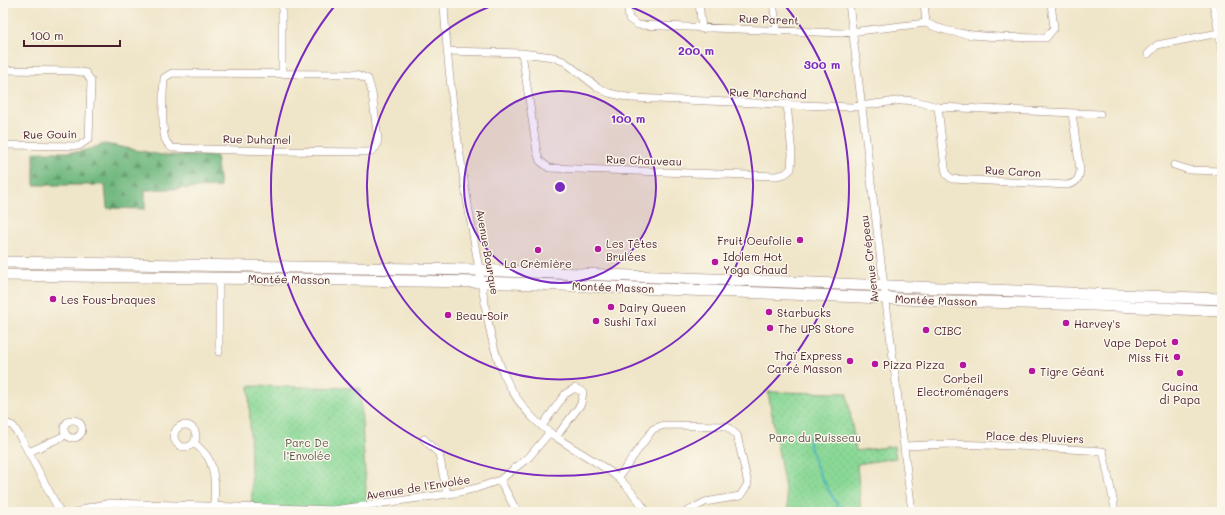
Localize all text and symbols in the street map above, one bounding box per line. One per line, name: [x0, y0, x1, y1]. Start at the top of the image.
street label: Rue Parent: [739, 10, 800, 28]
scale bar: [24, 22, 120, 48]
text: 100 m: [30, 27, 64, 43]
text: 200 m: [678, 42, 714, 58]
text: 300 m: [804, 56, 840, 72]
street label: Rue Marchand: [729, 84, 807, 102]
text: 100 m: [611, 110, 645, 126]
street label: Rue Gouin: [23, 126, 77, 142]
street label: Rue Duhamel: [223, 131, 291, 147]
street label: Rue Chauveau: [606, 151, 682, 169]
street label: Rue Caron: [985, 162, 1041, 180]
centre of rings: [553, 180, 567, 194]
street label: Avenue Bourque: [473, 208, 503, 296]
street label: Avenue Crépeau: [856, 214, 882, 304]
place label: Fruit Oeufolie: [717, 233, 792, 248]
marker: Fruit Oeufolie: [795, 235, 805, 245]
place label: Les Têtes Brulées: [606, 236, 657, 264]
marker: Les Têtes Brulées: [593, 244, 603, 254]
marker: La Crèmière: [533, 245, 543, 255]
place label: Idolem Hot Yoga Chaud: [723, 249, 787, 277]
place label: La Crèmière: [504, 256, 572, 271]
marker: Idolem Hot Yoga Chaud: [710, 257, 720, 267]
street label: Montée Masson: [248, 271, 330, 287]
street label: Montée Masson: [572, 278, 654, 296]
street label: Montée Masson: [895, 291, 977, 309]
place label: Les Fous-braques: [61, 292, 156, 307]
marker: Les Fous-braques: [48, 294, 58, 304]
place label: Dairy Queen: [619, 300, 686, 315]
marker: Dairy Queen: [606, 302, 616, 312]
place label: Starbucks: [777, 305, 831, 320]
marker: Starbucks: [764, 307, 774, 317]
place label: Beau-Soir: [456, 308, 509, 323]
marker: Beau-Soir: [443, 310, 453, 320]
place label: Sushi Taxi: [604, 314, 657, 329]
marker: Sushi Taxi: [591, 316, 601, 326]
place label: Harvey's: [1074, 316, 1120, 331]
marker: Harvey's: [1061, 318, 1071, 328]
place label: The UPS Store: [778, 321, 855, 336]
marker: The UPS Store: [765, 323, 775, 333]
place label: CIBC: [934, 323, 962, 338]
marker: CIBC: [921, 325, 931, 335]
place label: Vape Depot: [1103, 335, 1167, 350]
marker: Vape Depot: [1170, 337, 1180, 347]
place label: Thaï Express Carré Masson: [767, 348, 842, 376]
place label: Miss Fit: [1128, 350, 1169, 365]
marker: Miss Fit: [1172, 352, 1182, 362]
marker: Thaï Express Carré Masson: [845, 356, 855, 366]
place label: Pizza Pizza: [883, 357, 945, 372]
marker: Pizza Pizza: [870, 359, 880, 369]
marker: Corbeil Electroménagers: [958, 360, 968, 370]
place label: Tigre Géant: [1040, 364, 1105, 379]
marker: Tigre Géant: [1027, 366, 1037, 376]
marker: Cucina di Papa: [1175, 368, 1185, 378]
place label: Corbeil Electroménagers: [917, 371, 1009, 399]
place label: Cucina di Papa: [1159, 379, 1201, 407]
street label: Place des Pluviers: [986, 428, 1084, 446]
park label: Parc du Ruisseau: [769, 430, 861, 445]
park label: Parc De l’Envolée: [284, 435, 331, 463]
street label: Avenue de l'Envolée: [365, 471, 471, 503]

